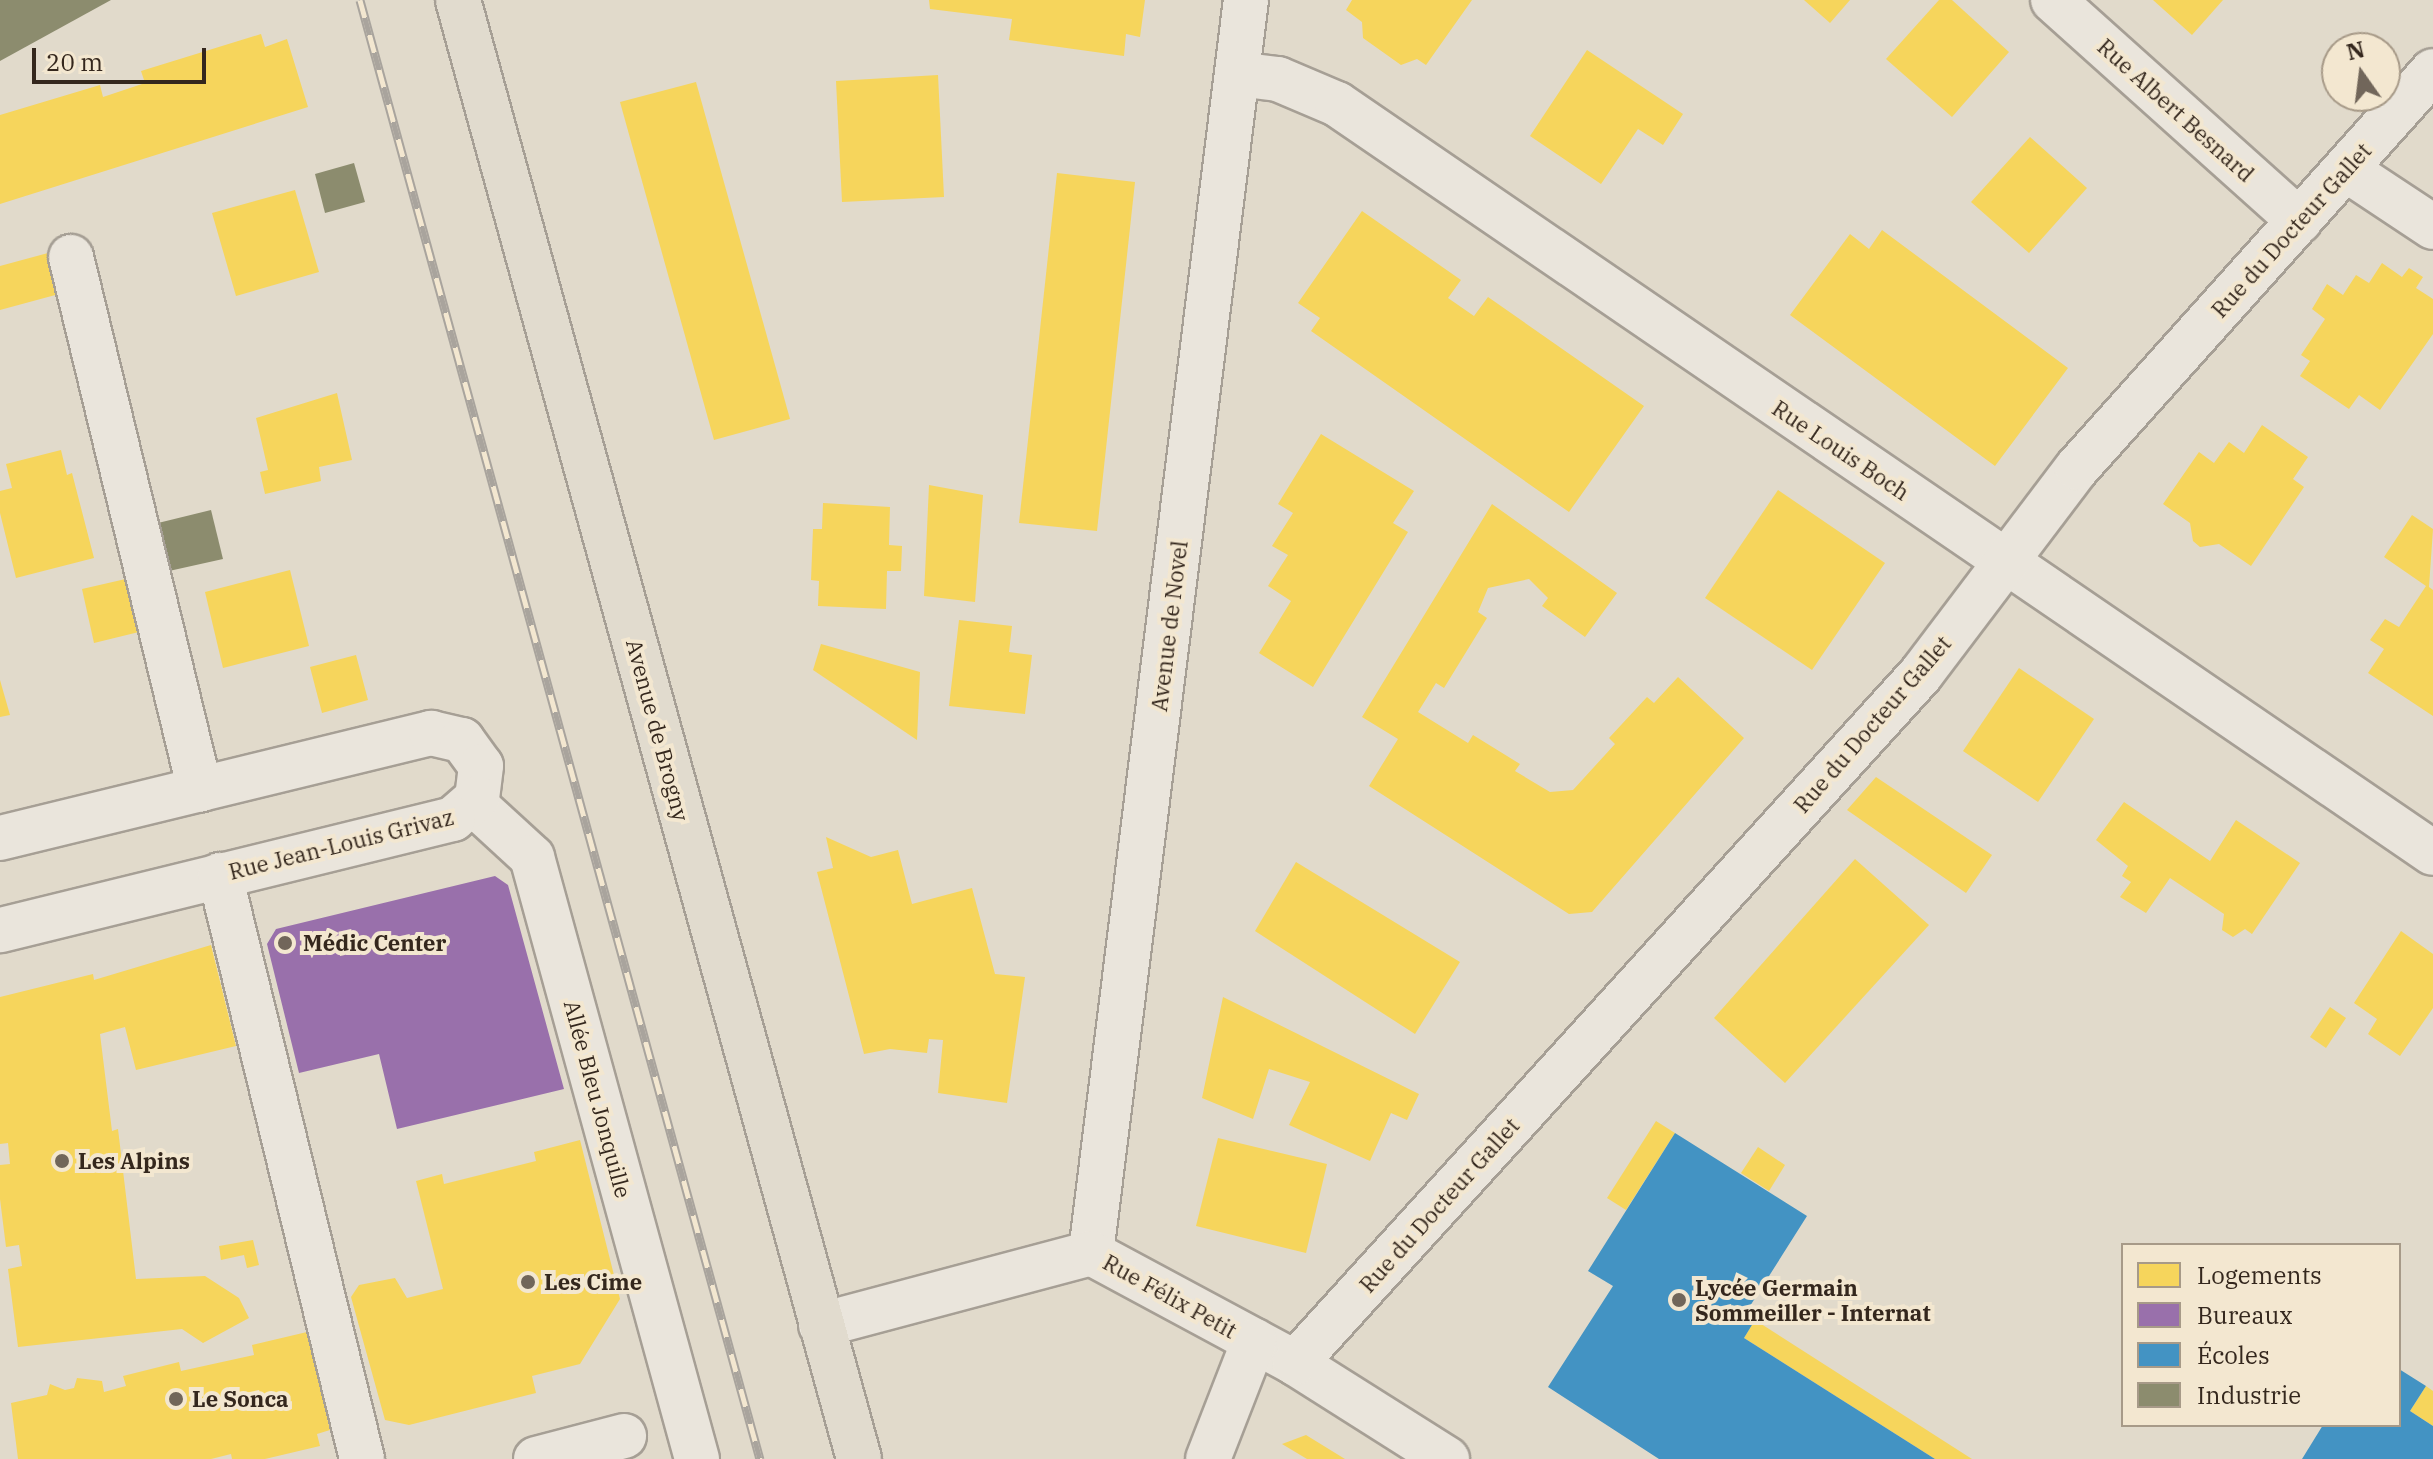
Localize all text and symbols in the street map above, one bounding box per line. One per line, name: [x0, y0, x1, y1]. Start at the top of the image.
scale bar: [36, 32, 210, 82]
north arrow: [2321, 32, 2401, 112]
street label: Rue Albert Besnard: [2092, 33, 2260, 187]
text: N: [2344, 34, 2368, 66]
text: 20 m: [46, 46, 103, 78]
street label: Rue du Docteur Gallet: [2206, 137, 2376, 323]
street label: Rue Louis Boch: [1768, 394, 1914, 506]
street label: Avenue de Novel: [1145, 539, 1193, 713]
street label: Rue du Docteur Gallet: [1788, 630, 1956, 818]
street label: Avenue de Brogny: [621, 636, 695, 824]
street label: Rue Jean-Louis Grivaz: [226, 803, 456, 885]
place label: Médic Center: [303, 930, 446, 956]
marker: Médic Center: [274, 932, 296, 954]
street label: Allée Bleu Jonquille: [559, 997, 637, 1201]
street label: Rue du Docteur Gallet: [1354, 1112, 1524, 1298]
place label: Les Alpins: [78, 1148, 190, 1174]
marker: Les Alpins: [53, 1152, 71, 1170]
legend: [2121, 1243, 2401, 1427]
street label: Rue Félix Petit: [1099, 1248, 1241, 1344]
text: Logements: [2197, 1259, 2322, 1291]
place label: Les Cime: [544, 1269, 642, 1295]
marker: Les Cime: [519, 1273, 537, 1291]
place label: Lycée Germain Sommeiller - Internat: [1695, 1274, 1931, 1326]
marker: Lycée Germain Sommeiller - Internat: [1670, 1291, 1688, 1309]
text: Bureaux: [2197, 1299, 2293, 1331]
text: Écoles: [2197, 1339, 2270, 1371]
text: Industrie: [2197, 1379, 2301, 1411]
place label: Le Sonca: [192, 1386, 289, 1412]
marker: Le Sonca: [167, 1390, 185, 1408]

